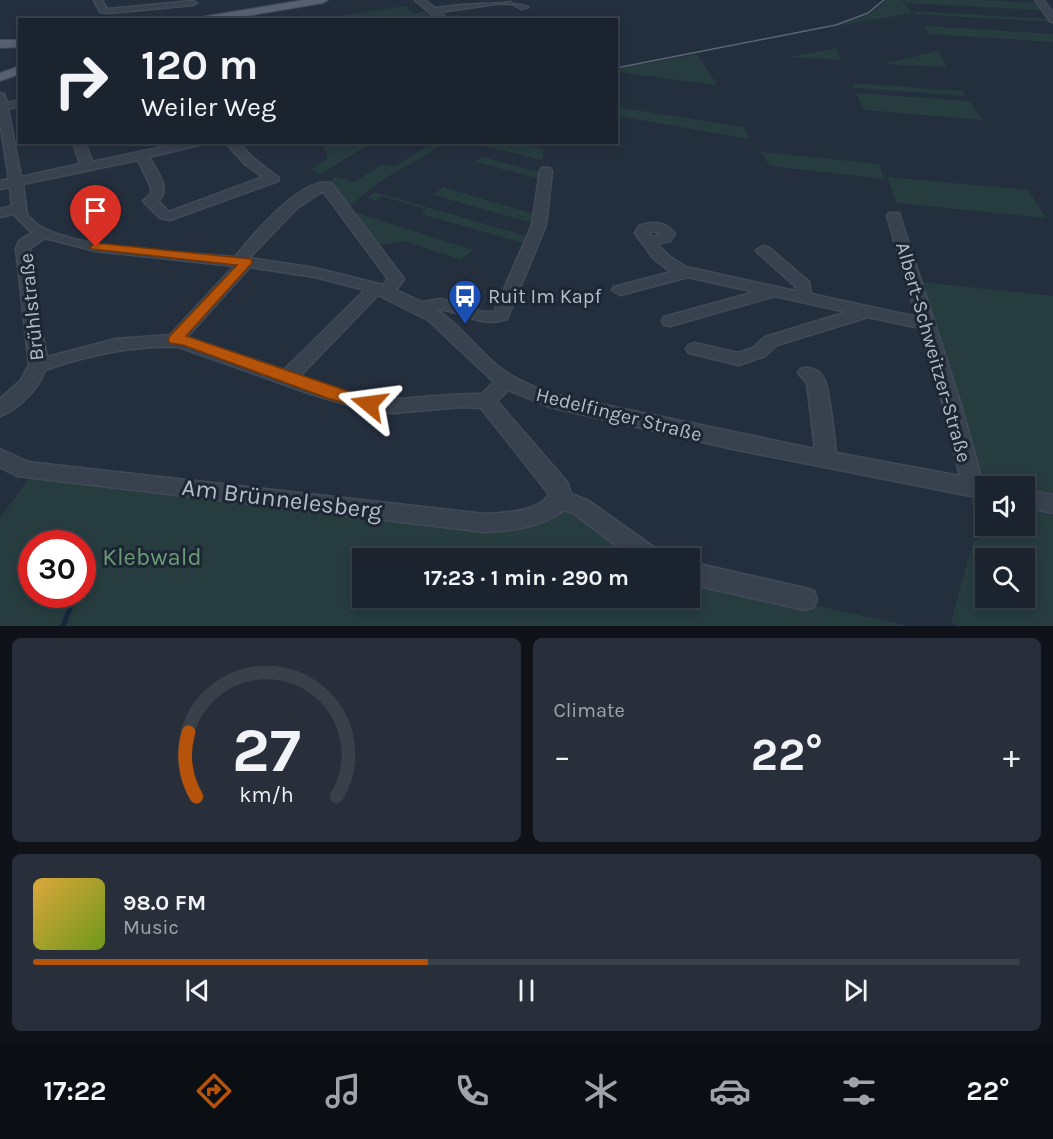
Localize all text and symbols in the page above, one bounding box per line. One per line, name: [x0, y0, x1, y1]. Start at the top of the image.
text: 120 m: [141, 40, 258, 90]
icon: right: [42, 42, 120, 120]
text: Weiler Weg: [141, 91, 276, 123]
pin: [70, 185, 121, 247]
icon: arrive: [79, 194, 112, 227]
street label: Albert-Schweitzer-Straße: [891, 239, 976, 465]
street label: Brühlstraße: [14, 252, 49, 362]
bus stop icon: Ruit Im Kapf: [447, 278, 483, 325]
place label: Ruit Im Kapf: [488, 285, 601, 308]
position arrow: [337, 372, 401, 436]
street label: Hedelfinger Straße: [534, 383, 704, 446]
street label: Am Brünnelesberg: [180, 473, 384, 525]
map controls: [975, 476, 1035, 608]
button: sound: [975, 476, 1035, 536]
speed limit sign: 30: [18, 530, 96, 608]
park label: Klebwald: [102, 543, 202, 571]
button: search: [975, 548, 1035, 608]
text: 17:23 · 1 min · 290 m: [423, 565, 629, 591]
text: Climate: [554, 699, 625, 722]
text: 27: [232, 714, 301, 787]
text: 22°: [751, 729, 823, 781]
text: −: [554, 737, 571, 775]
text: +: [1003, 737, 1020, 775]
text: km/h: [239, 782, 293, 807]
text: 98.0 FM: [123, 890, 206, 916]
text: Music: [123, 916, 179, 939]
icon: previous: [181, 974, 214, 1007]
icon: pause: [510, 974, 543, 1007]
icon: next: [839, 974, 872, 1007]
icon: directions: [193, 1070, 235, 1112]
icon: music: [322, 1070, 364, 1112]
icon: phone: [451, 1070, 493, 1112]
icon: climate: [580, 1070, 622, 1112]
icon: car: [709, 1070, 751, 1112]
icon: filters: [838, 1070, 880, 1112]
text: 17:22: [43, 1075, 106, 1107]
text: 22°: [966, 1075, 1010, 1107]

